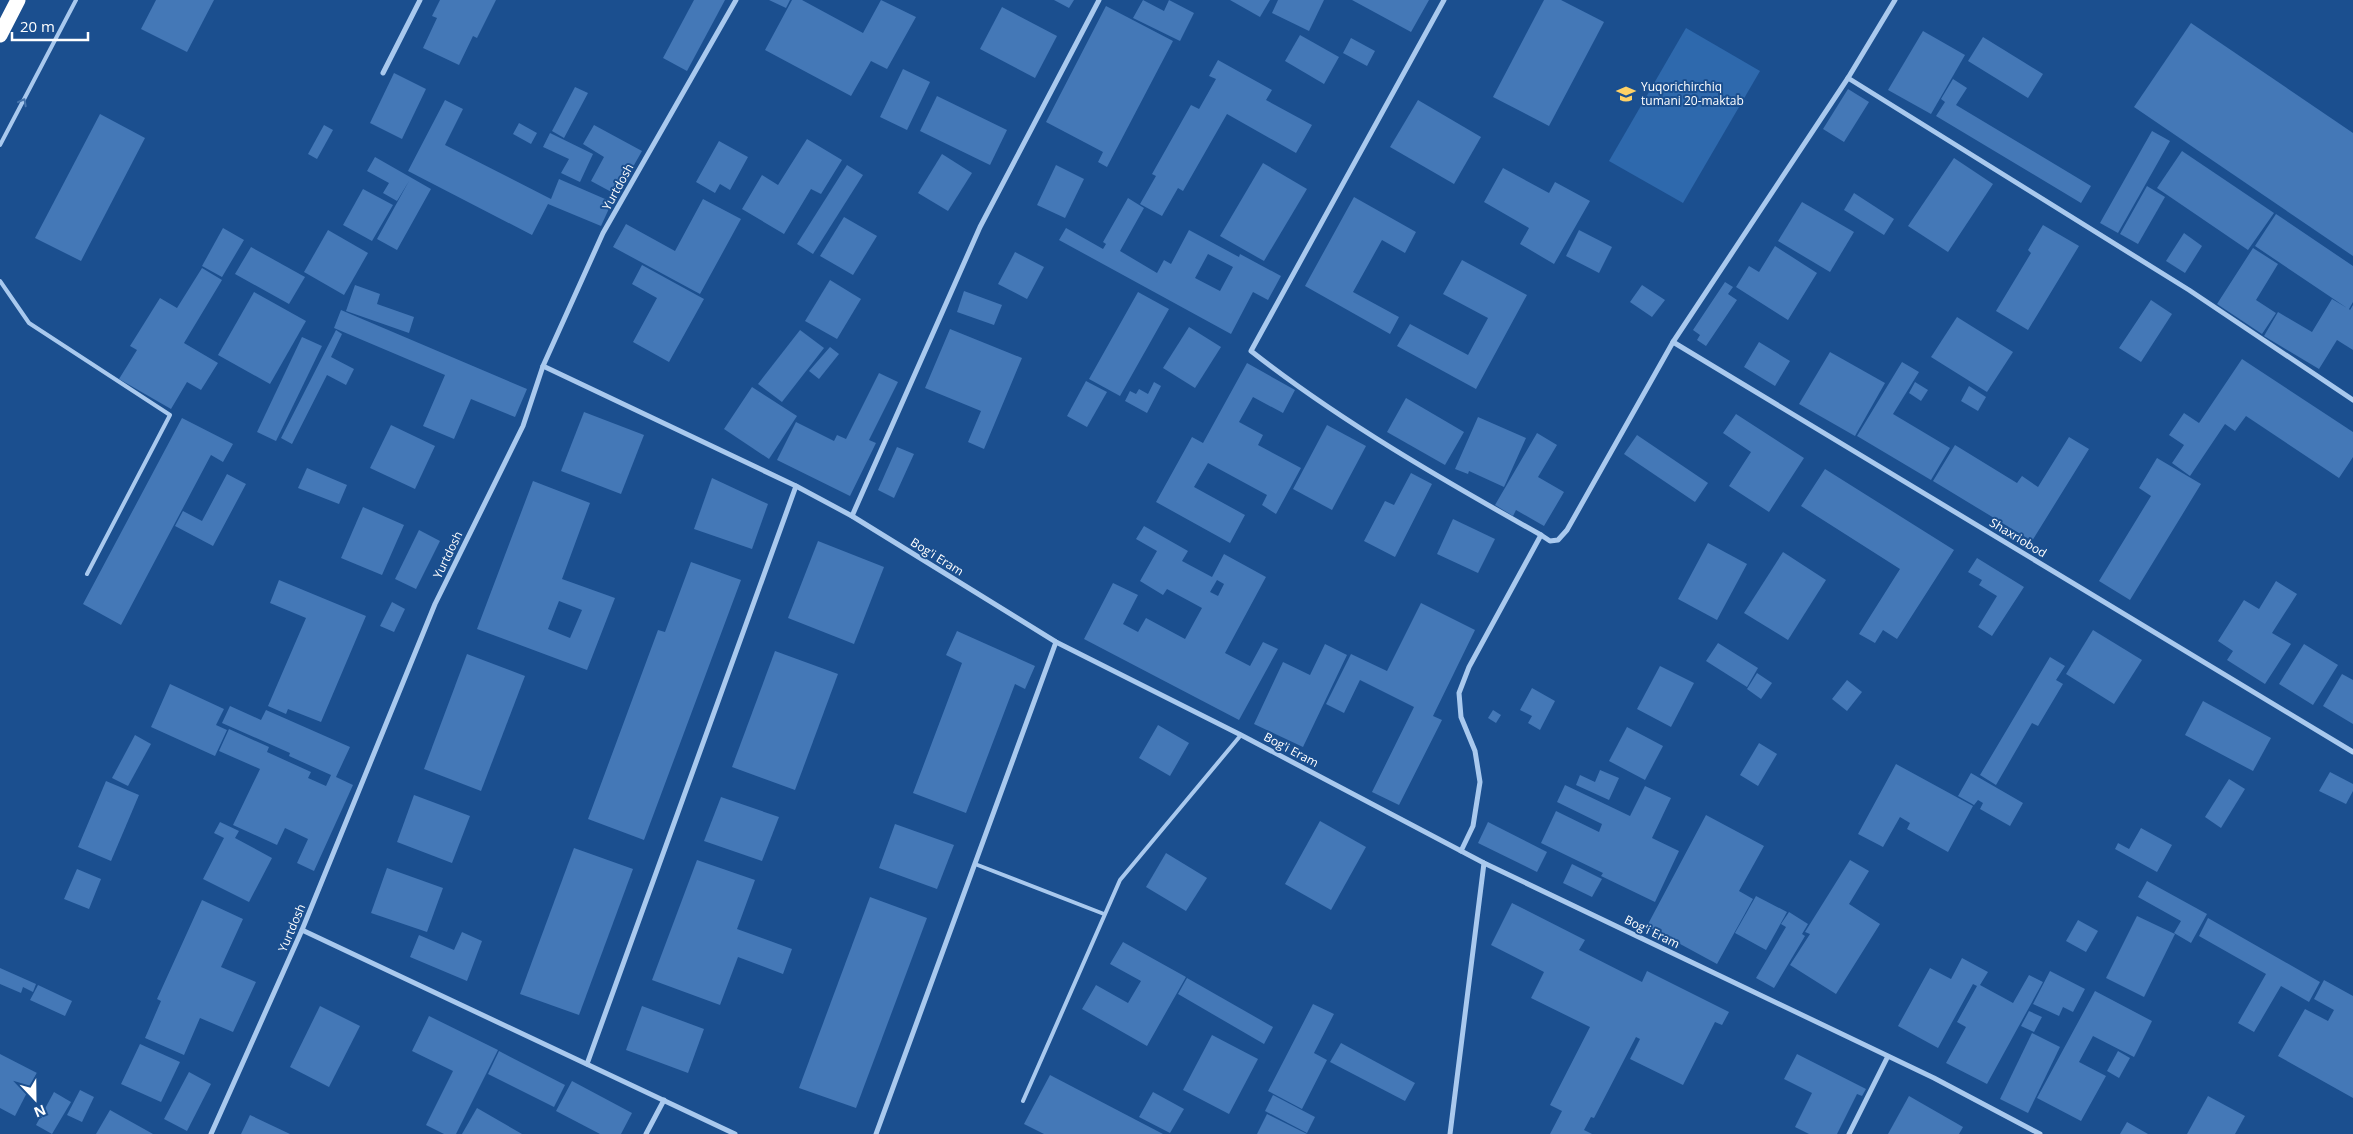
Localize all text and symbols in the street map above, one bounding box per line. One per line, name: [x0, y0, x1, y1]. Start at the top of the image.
scale bar: [12, 10, 89, 42]
text: 20 m: [20, 16, 55, 36]
place label: Yuqorichirchiq tumani 20-maktab: [1641, 78, 1744, 109]
school or university icon: Yuqorichirchiq tumani 20-maktab: [1615, 83, 1637, 105]
one-way arrow: [17, 98, 27, 107]
street label: Yurtdosh: [598, 160, 637, 213]
street label: Shaxriobod: [1986, 514, 2050, 561]
street label: Yurtdosh: [429, 528, 466, 581]
street label: Bog'i Eram: [907, 534, 967, 580]
street label: Bog'i Eram: [1261, 728, 1322, 771]
street label: Yurtdosh: [274, 901, 309, 955]
street label: Bog'i Eram: [1622, 911, 1683, 952]
north arrow: [10, 1074, 60, 1124]
text: N: [31, 1101, 49, 1122]

